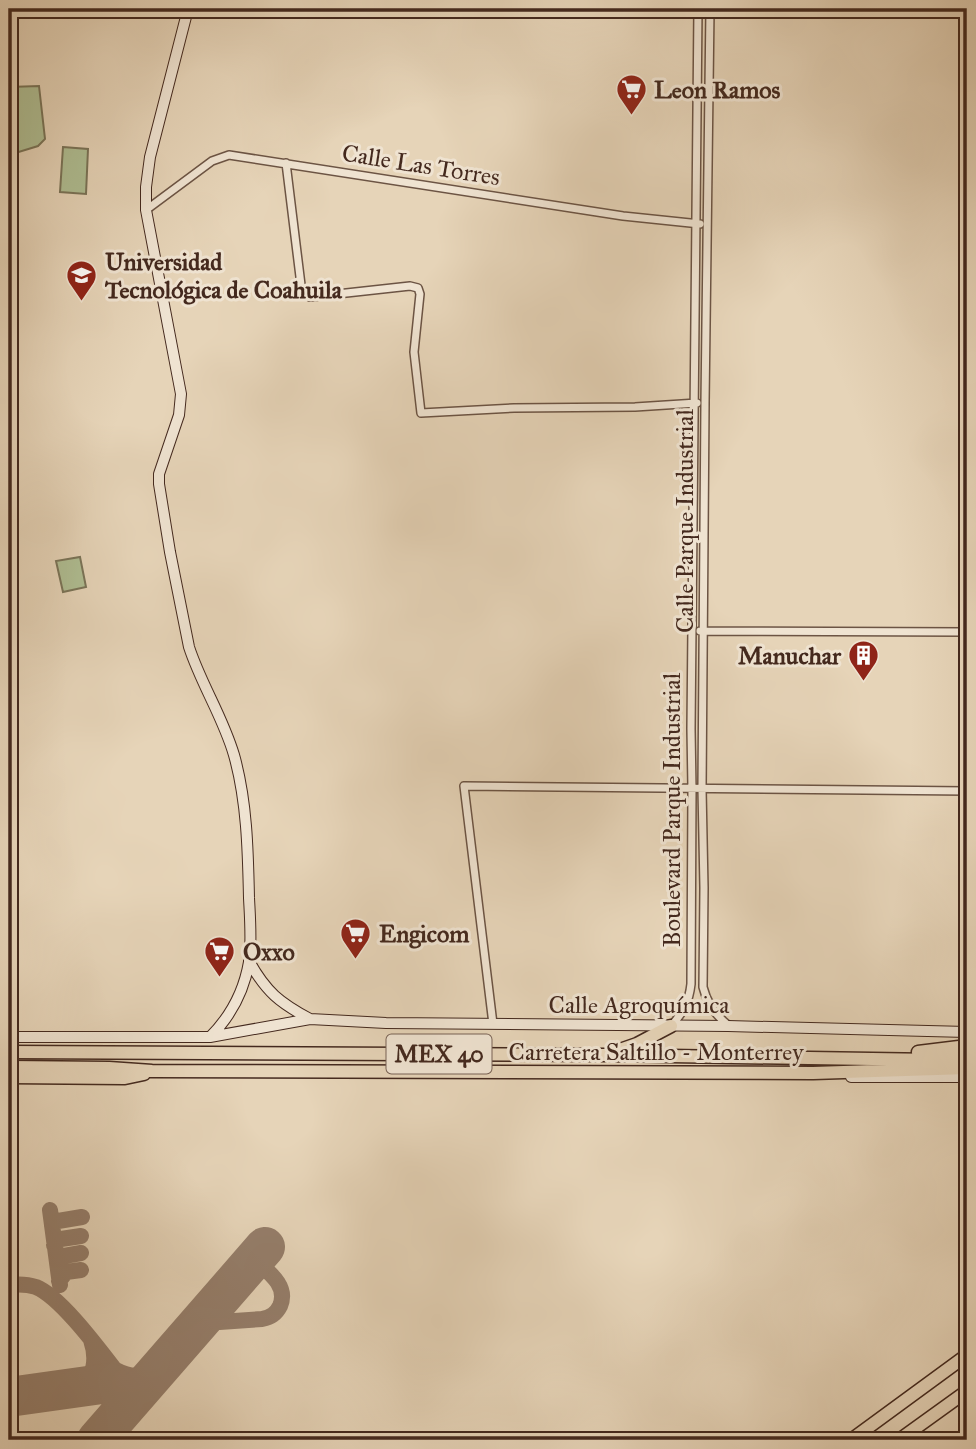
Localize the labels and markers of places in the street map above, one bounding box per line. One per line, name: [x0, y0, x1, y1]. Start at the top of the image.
supermarket icon: Leon Ramos: [614, 73, 648, 117]
place label: Leon Ramos: [654, 75, 781, 105]
place label: Universidad Tecnológica de Coahuila: [104, 247, 343, 305]
school or university icon: Universidad Tecnológica de Coahuila: [65, 259, 99, 303]
building icon: Manuchar: [847, 639, 881, 683]
place label: Manuchar: [738, 641, 842, 671]
supermarket icon: Engicom: [339, 917, 373, 961]
place label: Engicom: [379, 919, 470, 949]
supermarket icon: Oxxo: [203, 935, 237, 979]
place label: Oxxo: [243, 937, 295, 967]

